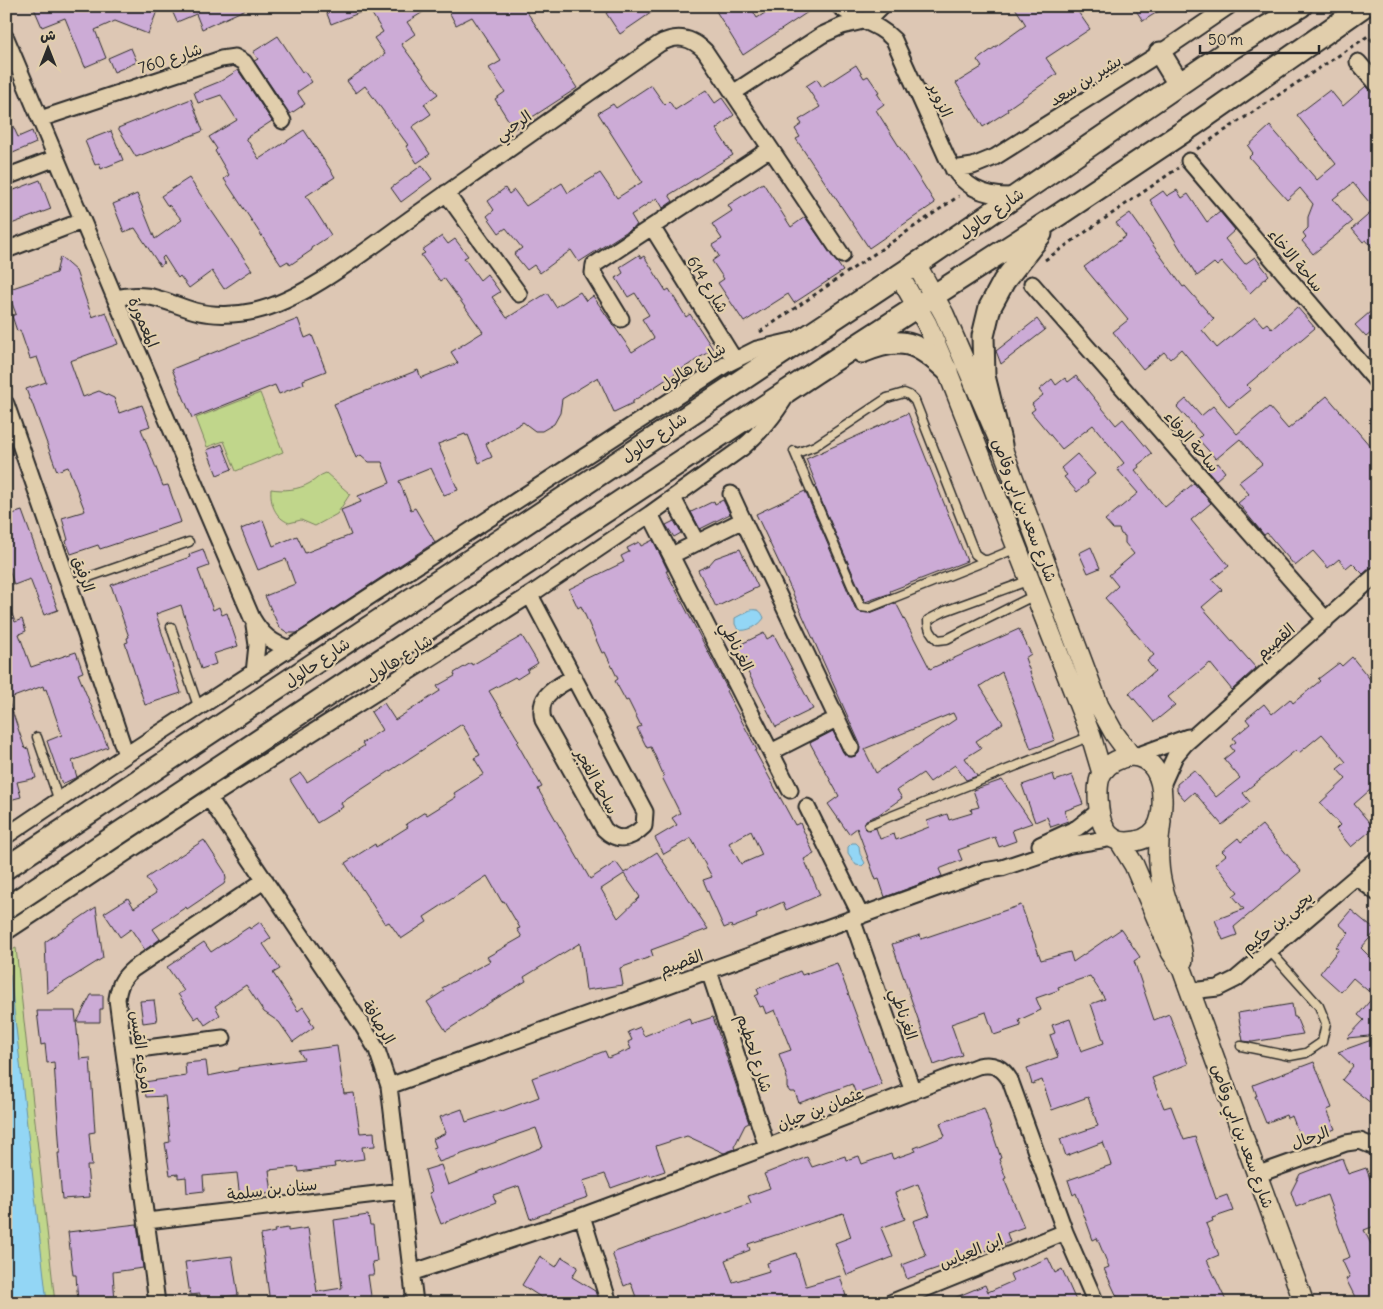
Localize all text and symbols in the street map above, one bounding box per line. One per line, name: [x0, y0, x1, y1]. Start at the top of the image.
north arrow: [22, 22, 72, 72]
scale bar: [1200, 22, 1319, 54]
text: ش: [40, 26, 56, 44]
text: 50 m: [1208, 30, 1243, 49]
street label: شارع 760: [136, 38, 205, 80]
street label: بشير بن سعد: [1045, 50, 1125, 110]
street label: الزوير: [924, 78, 957, 120]
street label: الرحبي: [491, 105, 538, 149]
street label: شارع حالول: [955, 183, 1029, 244]
street label: ساحة الاخاء: [1264, 224, 1328, 296]
street label: شارع 614: [681, 252, 733, 317]
street label: المعمورة: [123, 294, 164, 351]
street label: شارع هالول: [655, 338, 730, 396]
street label: ساحة الوفاء: [1159, 406, 1224, 476]
street label: شارع حالول: [617, 408, 692, 468]
street label: شارع سعد بن ابي وقاص: [984, 435, 1062, 587]
street label: الرفيق: [69, 553, 99, 595]
street label: الغرناطي: [712, 618, 758, 676]
street label: القصيم: [1251, 619, 1301, 666]
street label: شارع هالول: [362, 630, 437, 688]
street label: شارع حالول: [280, 633, 355, 693]
street label: ساحة الفجر: [570, 743, 623, 817]
street label: يحيى بن حكيم: [1237, 886, 1319, 960]
street label: القصيم: [656, 945, 707, 982]
street label: الغرناطي: [881, 986, 922, 1044]
street label: الرصافة: [358, 996, 400, 1048]
street label: امرىء القيس: [126, 1009, 158, 1095]
street label: شارع لحطيم: [730, 1011, 777, 1096]
street label: شارع سعد بن ابي وقاص: [1203, 1061, 1278, 1213]
street label: عثمان بن حيان: [774, 1082, 866, 1134]
street label: الرحال: [1288, 1121, 1332, 1153]
street label: سنان بن سلمة: [226, 1174, 318, 1204]
street label: ابن العباس: [936, 1229, 1006, 1273]

